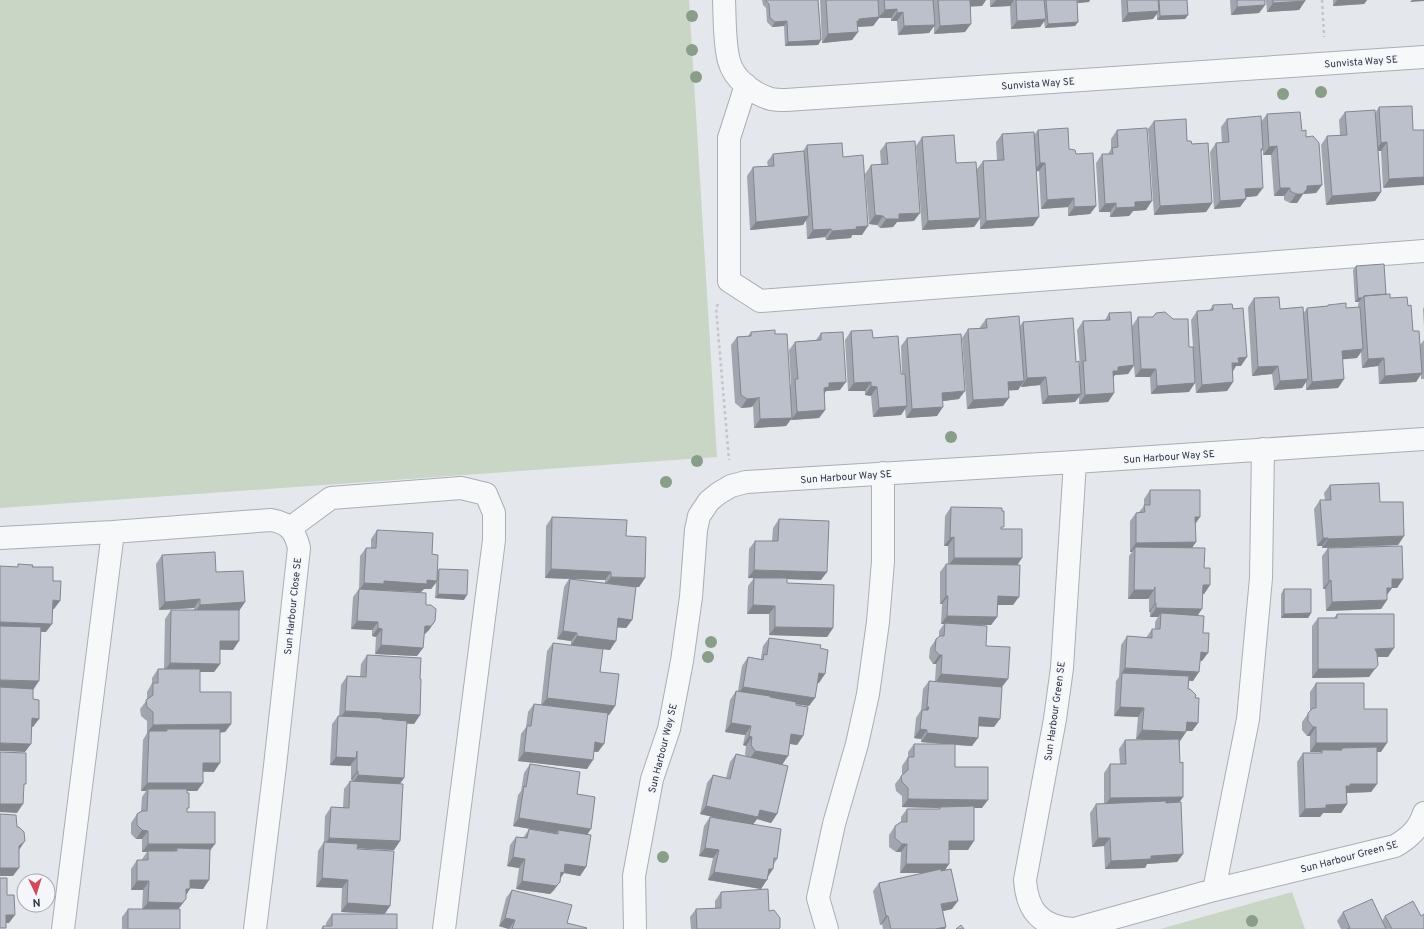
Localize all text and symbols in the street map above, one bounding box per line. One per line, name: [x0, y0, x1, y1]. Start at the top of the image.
street label: Sunvista Way SE: [1324, 53, 1398, 72]
street label: Sunvista Way SE: [1001, 75, 1075, 94]
street label: Sun Harbour Way SE: [1123, 448, 1215, 467]
street label: Sun Harbour Way SE: [800, 468, 892, 487]
street label: Sun Harbour Close SE: [282, 557, 305, 655]
street label: Sun Harbour Green SE: [1042, 661, 1069, 762]
street label: Sun Harbour Way SE: [646, 702, 681, 794]
street label: Sun Harbour Green SE: [1299, 838, 1400, 877]
north arrow: [16, 873, 56, 913]
text: N: [32, 895, 41, 909]

